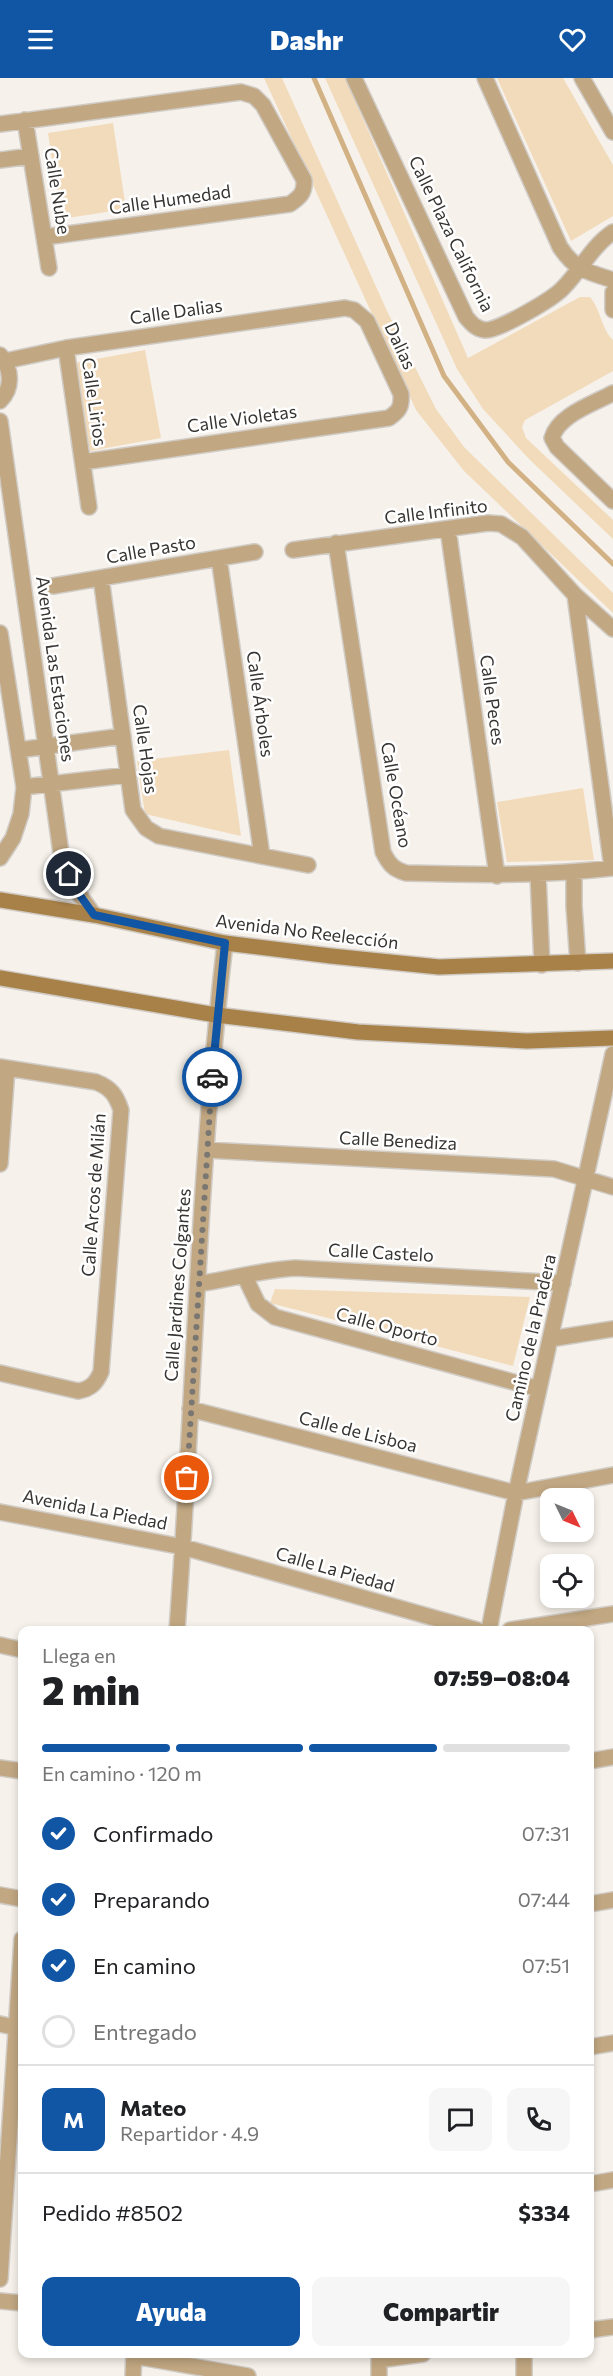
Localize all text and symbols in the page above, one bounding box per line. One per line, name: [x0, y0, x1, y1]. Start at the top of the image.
icon: menu: [24, 23, 57, 56]
text: Dashr: [270, 23, 343, 56]
icon: heart: [556, 23, 589, 56]
street label: Calle Nube: [40, 146, 76, 236]
street label: Calle Plaza California: [405, 152, 499, 315]
street label: Calle Humedad: [108, 180, 232, 218]
street label: Calle Dalias: [128, 294, 224, 328]
street label: Dalias: [380, 319, 421, 373]
street label: Calle Lirios: [78, 356, 112, 448]
street label: Calle Violetas: [186, 399, 298, 437]
street label: Calle Infinito: [383, 494, 489, 528]
street label: Calle Pasto: [104, 530, 197, 568]
street label: Avenida Las Estaciones: [32, 574, 80, 763]
street label: Calle Árboles: [243, 649, 279, 758]
street label: Calle Peces: [476, 653, 510, 746]
street label: Calle Hojas: [129, 703, 163, 795]
street label: Calle Océano: [377, 740, 417, 850]
pin: [43, 848, 94, 899]
icon: home: [52, 857, 85, 890]
street label: Avenida No Reelección: [214, 909, 400, 953]
courier: [182, 1047, 242, 1107]
icon: car: [196, 1061, 229, 1094]
street label: Calle Arcos de Milán: [76, 1113, 110, 1277]
street label: Calle Benediza: [338, 1126, 458, 1154]
street label: Calle Jardines Colgantes: [159, 1188, 195, 1382]
street label: Calle Castelo: [328, 1238, 434, 1266]
street label: Camino de la Pradera: [500, 1252, 560, 1424]
street label: Calle Oporto: [334, 1302, 441, 1350]
street label: Calle de Lisboa: [297, 1406, 420, 1456]
pin: [161, 1452, 212, 1503]
icon: bag: [170, 1461, 203, 1494]
street label: Avenida La Piedad: [21, 1484, 170, 1534]
north arrow: [540, 1488, 594, 1542]
map controls: [540, 1488, 594, 1608]
street label: Calle La Piedad: [273, 1542, 397, 1597]
button: locate: [540, 1554, 594, 1608]
text: Llega en: [42, 1643, 116, 1667]
text: 07:59–08:04: [433, 1664, 570, 1691]
text: 2 min: [42, 1665, 140, 1713]
text: En camino · 120 m: [42, 1761, 202, 1785]
icon: check: [42, 1817, 75, 1850]
text: Confirmado: [93, 1820, 214, 1847]
text: 07:31: [522, 1821, 570, 1845]
icon: check: [42, 1883, 75, 1916]
text: Preparando: [93, 1886, 210, 1913]
text: 07:44: [518, 1887, 570, 1911]
icon: check: [42, 1949, 75, 1982]
text: En camino: [93, 1952, 196, 1979]
text: 07:51: [522, 1953, 570, 1977]
text: Entregado: [93, 2018, 197, 2045]
button: chat: [429, 2088, 492, 2151]
button: phone: [507, 2088, 570, 2151]
text: Mateo: [120, 2094, 187, 2121]
text: M: [63, 2106, 84, 2133]
text: Repartidor · 4.9: [120, 2121, 259, 2145]
text: Pedido #8502: [42, 2199, 183, 2226]
text: $334: [518, 2199, 570, 2226]
button: Ayuda: [42, 2277, 300, 2346]
button: Compartir: [312, 2277, 570, 2346]

